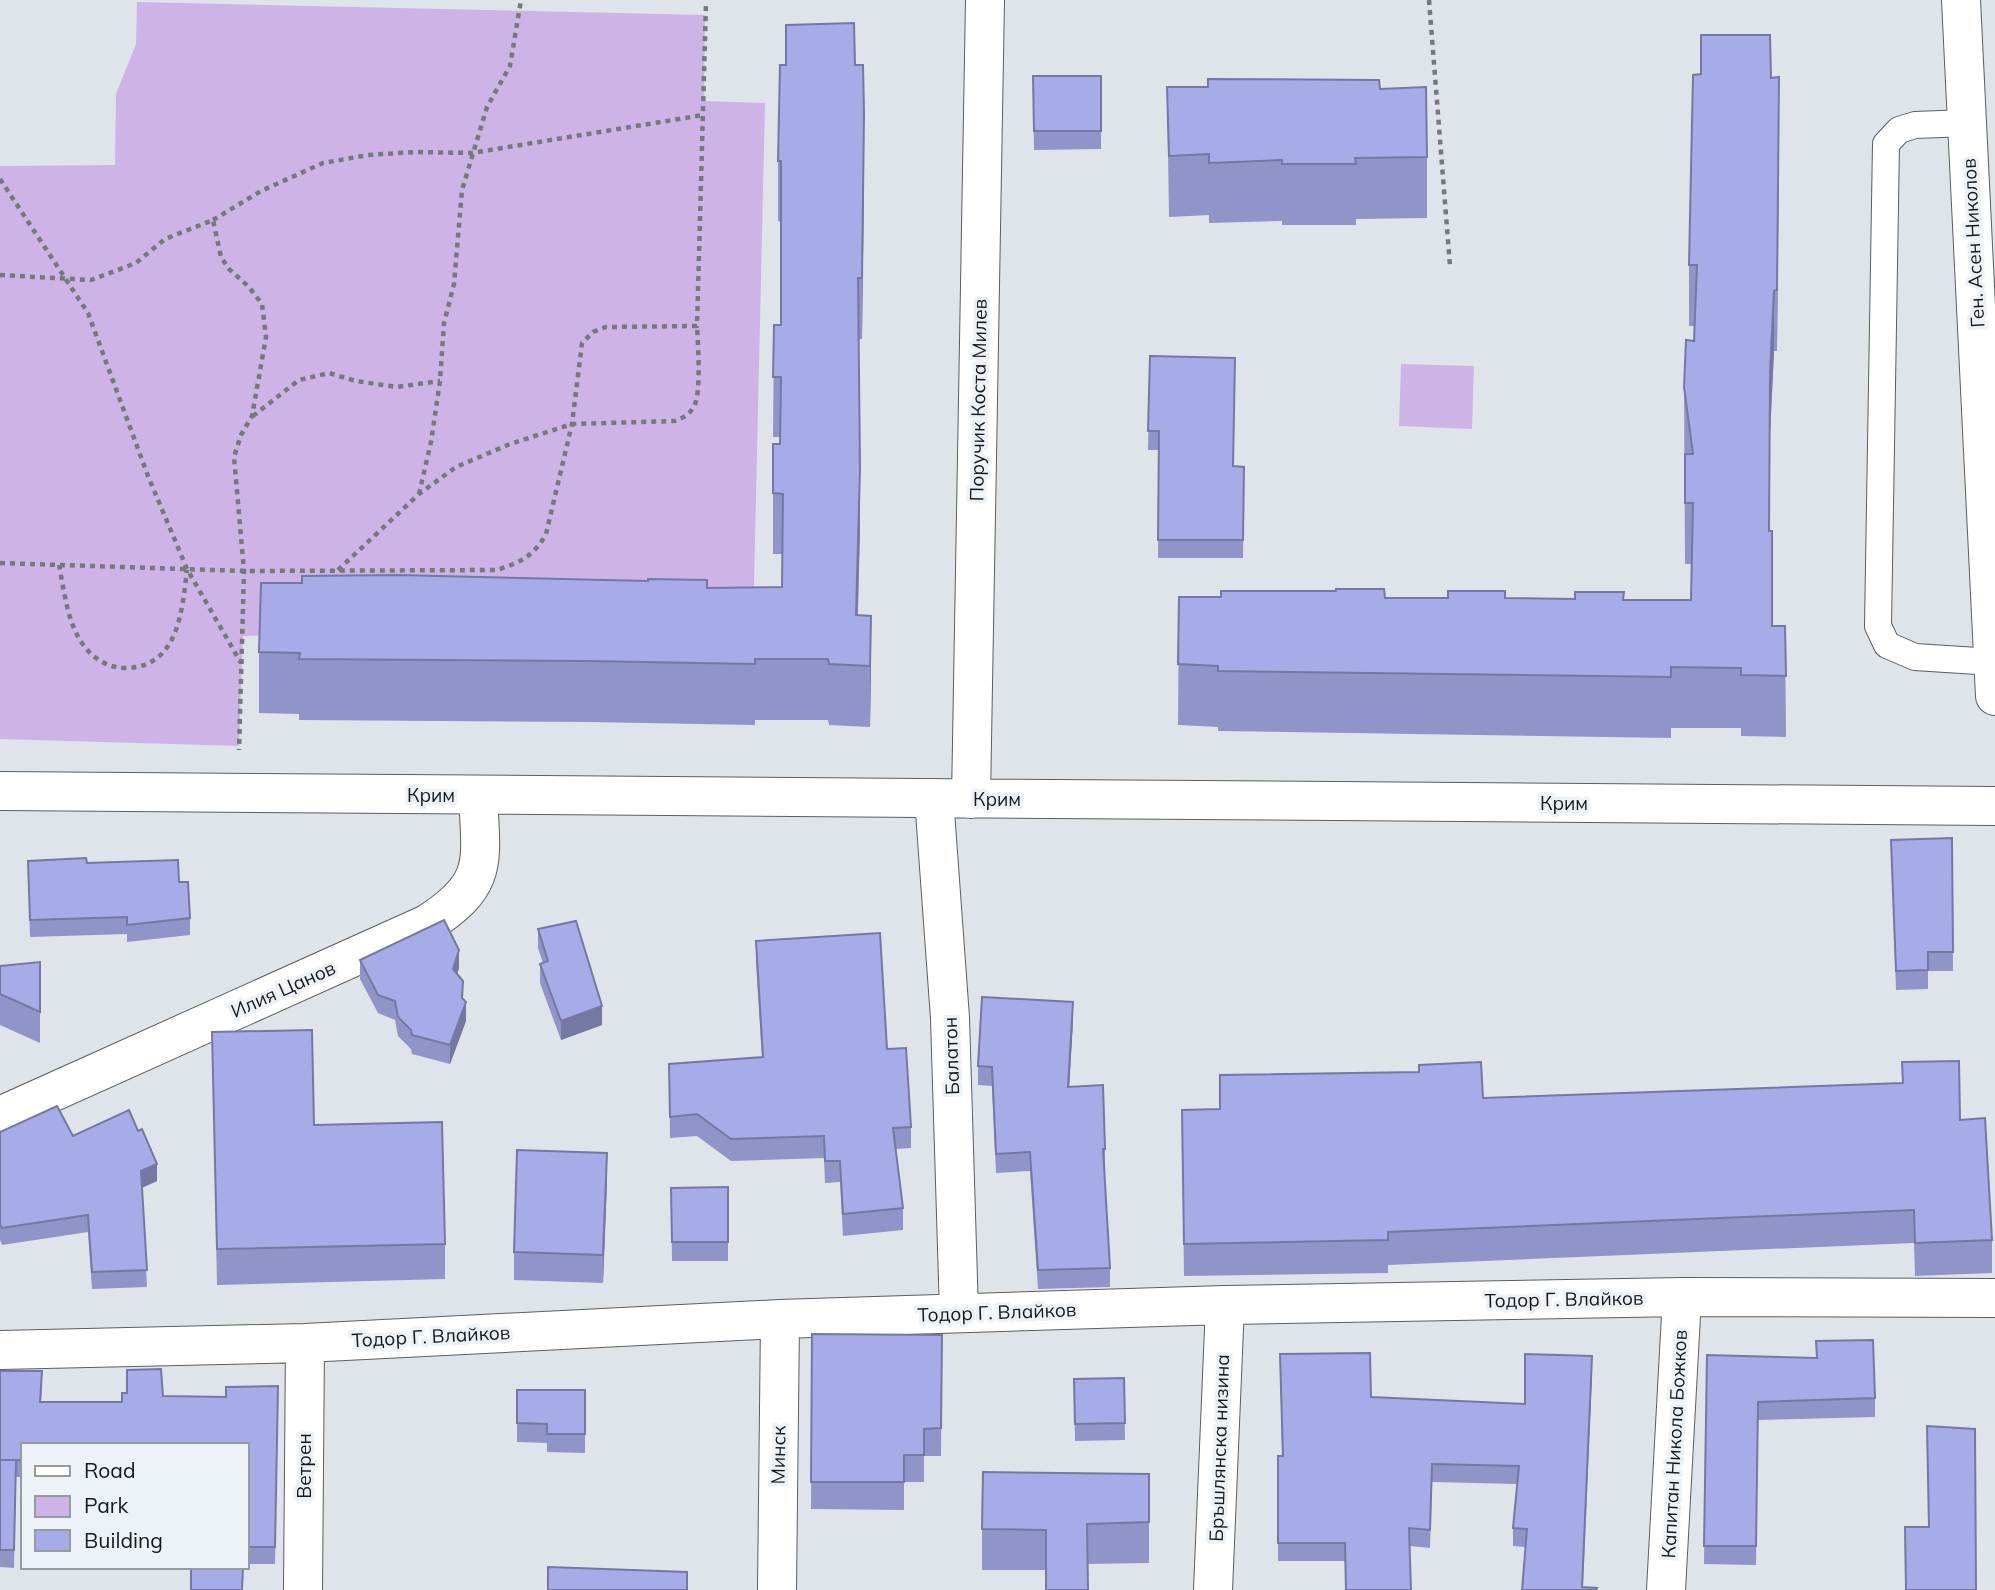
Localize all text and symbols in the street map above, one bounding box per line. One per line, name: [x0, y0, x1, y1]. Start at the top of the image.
street label: Ген. Асен Николов: [1957, 158, 1989, 328]
street label: Поручик Коста Милев: [964, 299, 992, 501]
street label: Крим: [407, 783, 455, 807]
street label: Крим: [973, 787, 1021, 811]
street label: Крим: [1540, 791, 1588, 815]
street label: Илия Цанов: [227, 955, 339, 1023]
street label: Балатон: [938, 1016, 964, 1096]
street label: Тодор Г. Влайков: [1484, 1286, 1644, 1312]
street label: Тодор Г. Влайков: [917, 1297, 1077, 1327]
street label: Тодор Г. Влайков: [351, 1320, 511, 1352]
street label: Капитан Никола Божков: [1656, 1329, 1692, 1559]
street label: Бръшлянска низина: [1204, 1354, 1234, 1542]
street label: Минск: [765, 1425, 791, 1485]
street label: Ветрен: [292, 1433, 316, 1499]
legend: [21, 1443, 248, 1569]
text: Road: [84, 1457, 135, 1483]
text: Park: [84, 1492, 128, 1518]
text: Building: [84, 1527, 163, 1553]

